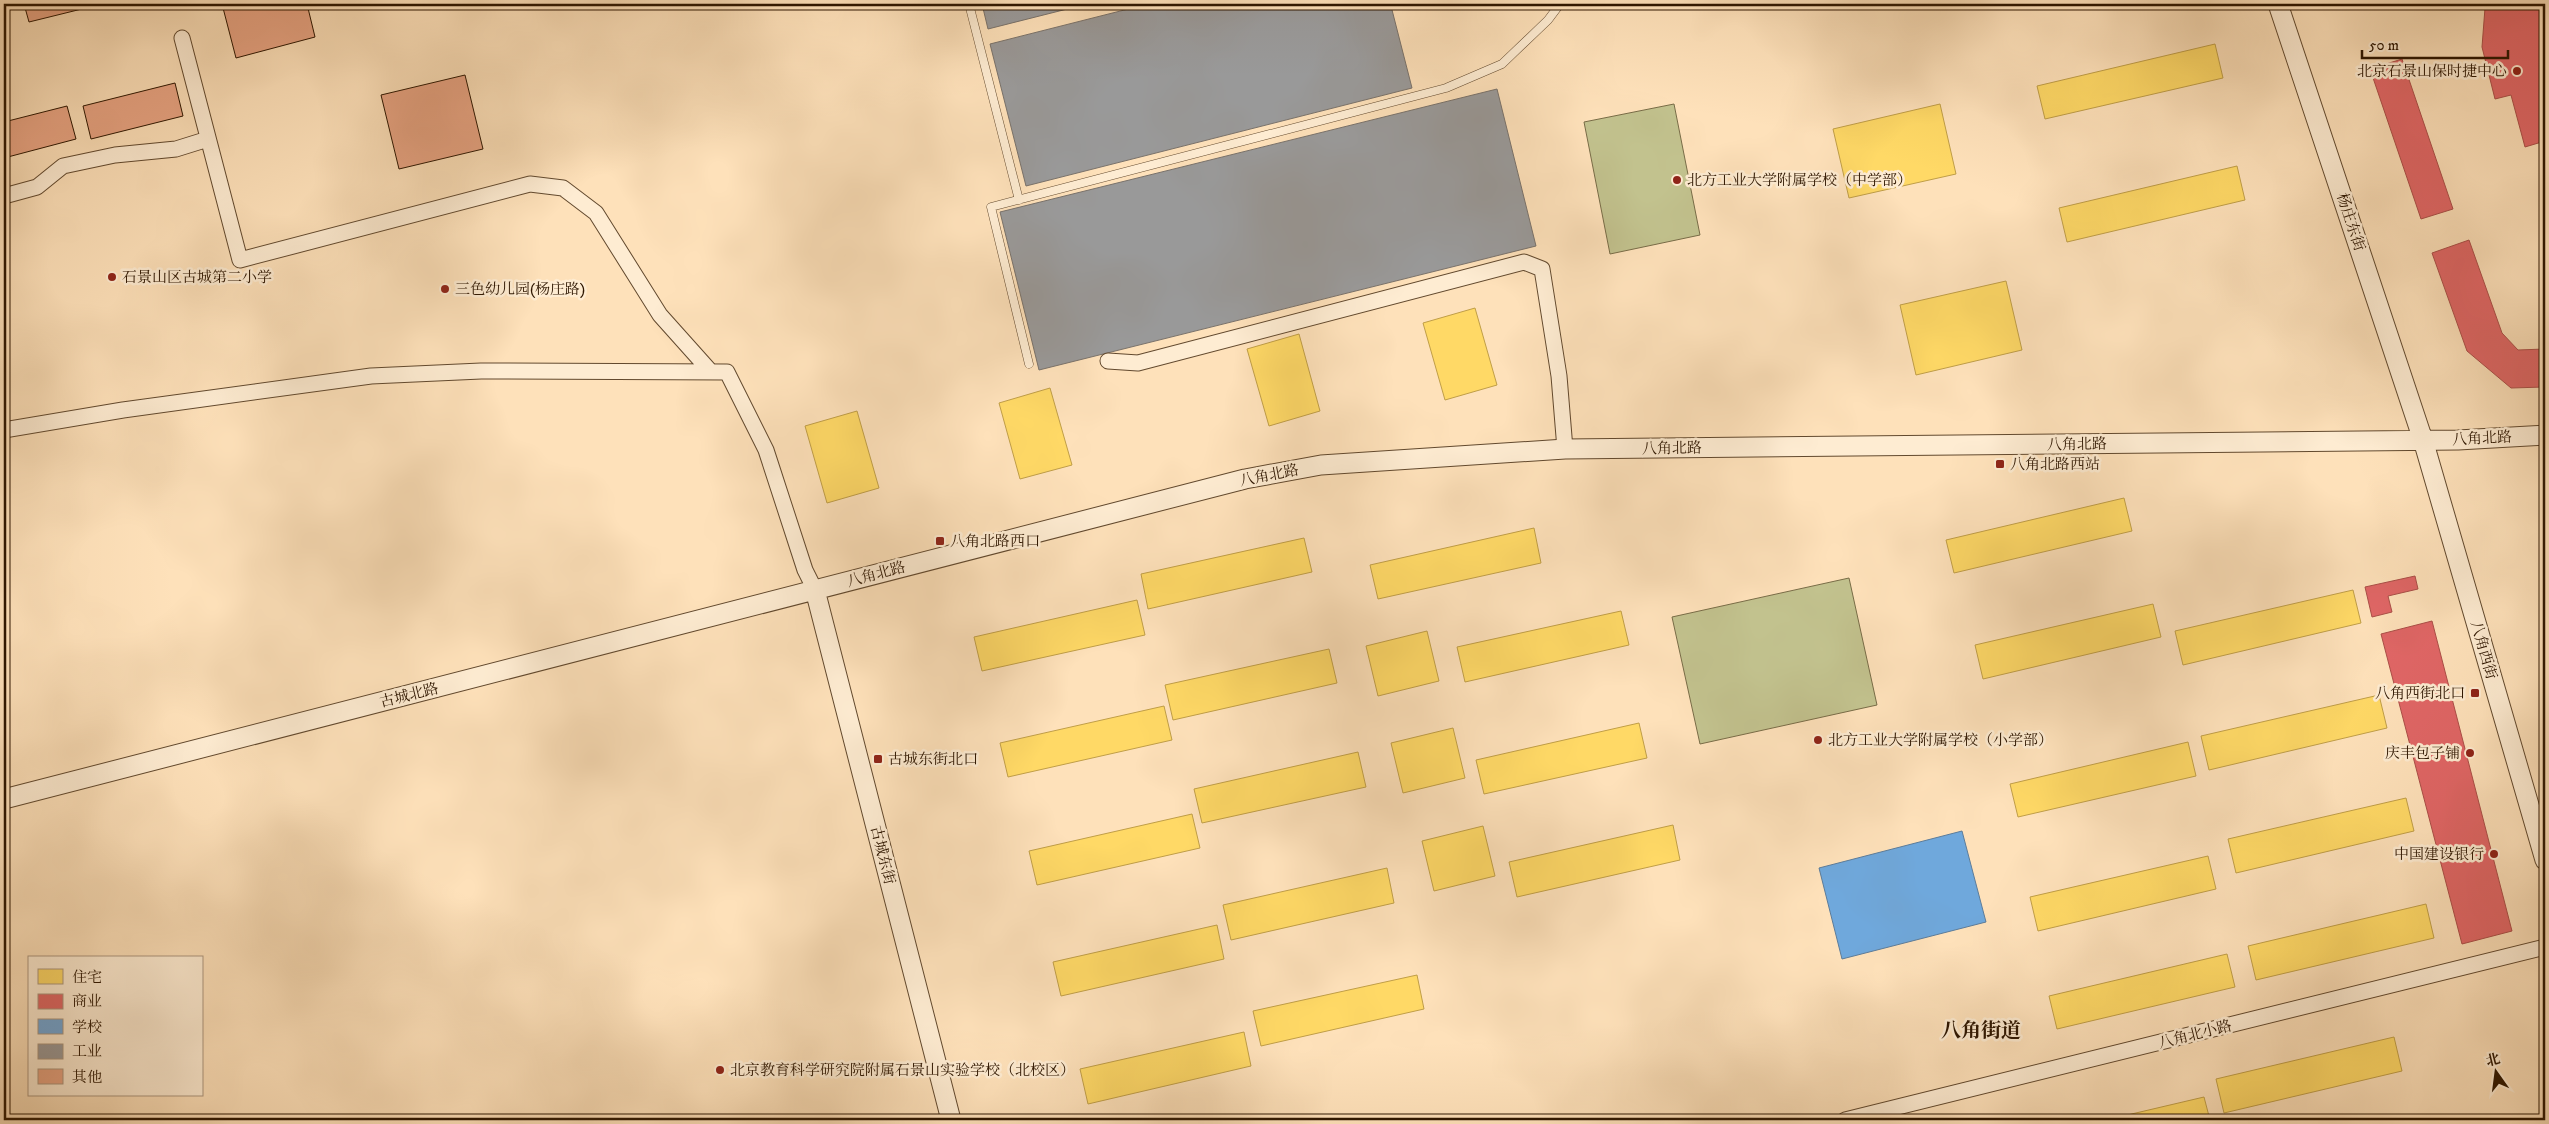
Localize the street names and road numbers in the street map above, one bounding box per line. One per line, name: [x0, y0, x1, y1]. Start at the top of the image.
street label: 杨庄东街: [2332, 191, 2369, 254]
street label: 八角北路: [2452, 427, 2512, 450]
street label: 八角北路: [2047, 434, 2107, 455]
street label: 八角北路: [1642, 438, 1702, 459]
street label: 八角北路: [1238, 460, 1300, 491]
street label: 八角北路: [845, 558, 908, 591]
street label: 八角西街: [2466, 619, 2501, 682]
street label: 古城北路: [378, 679, 441, 712]
street label: 古城东街: [866, 824, 899, 887]
street label: 八角北小路: [2156, 1016, 2234, 1053]

